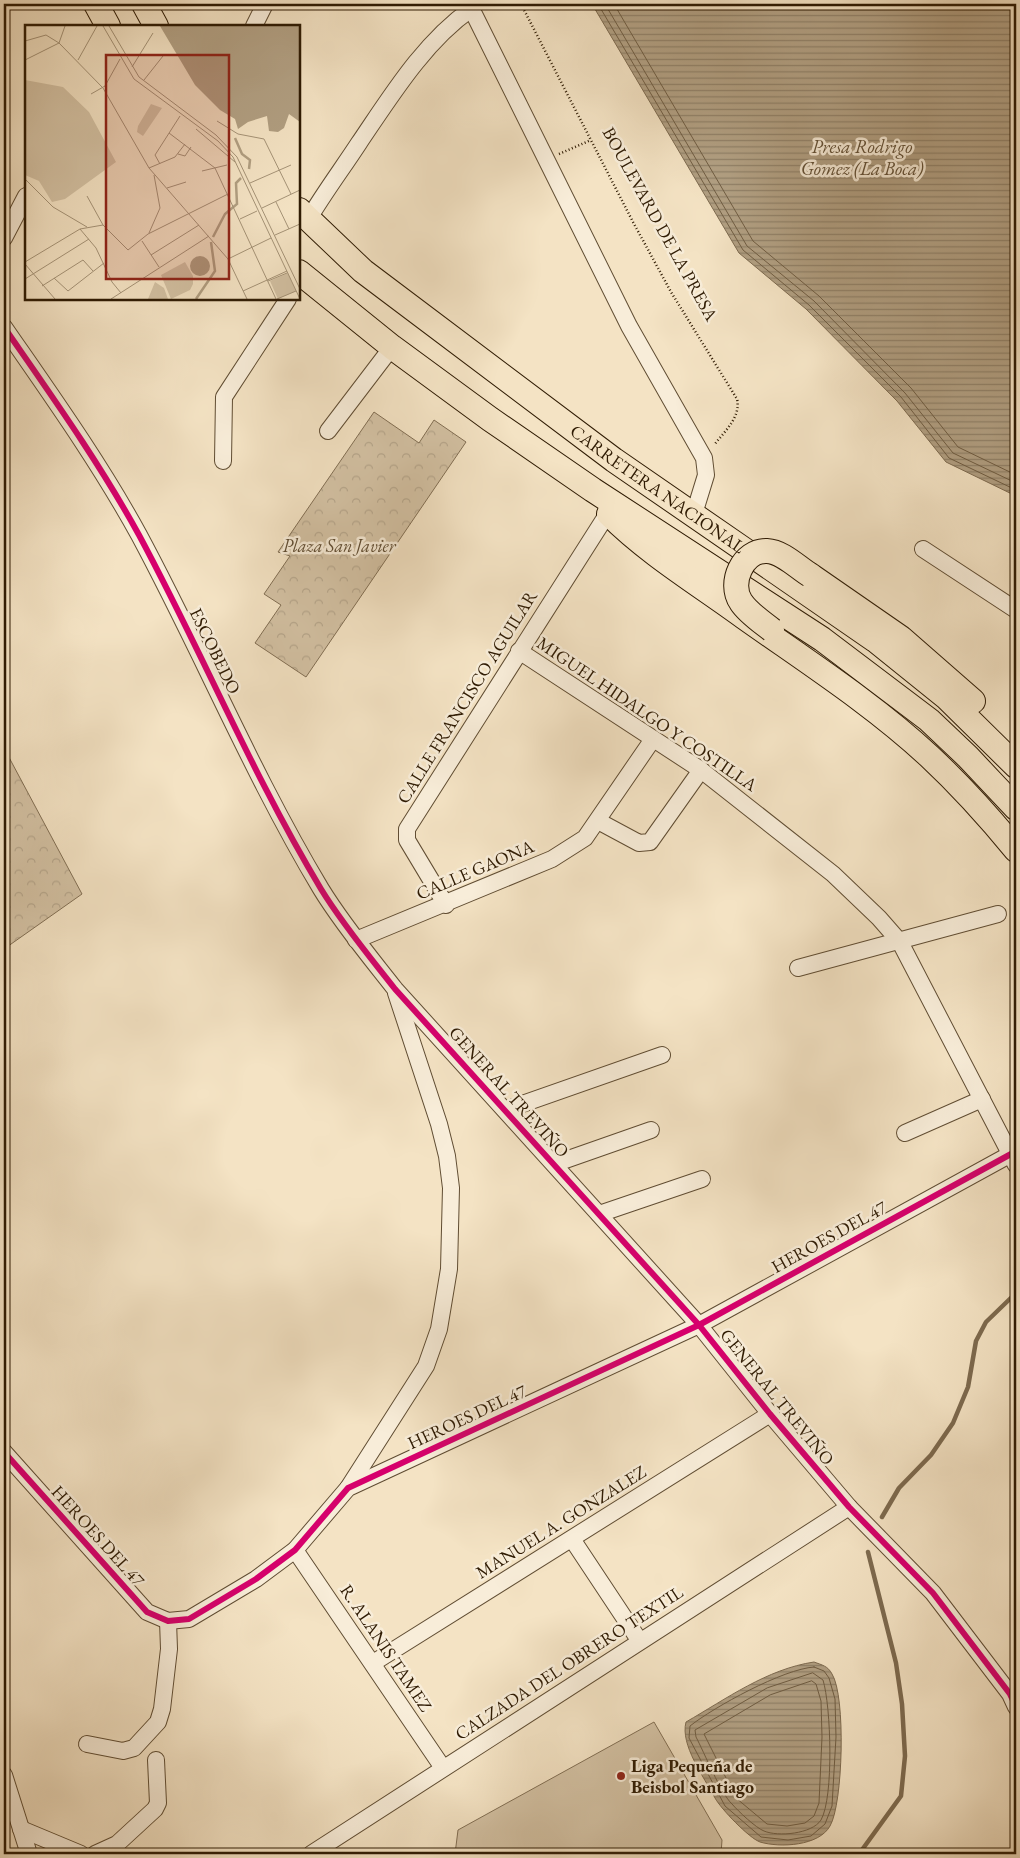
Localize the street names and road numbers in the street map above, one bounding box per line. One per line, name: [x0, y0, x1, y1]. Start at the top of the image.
street label: BOULEVARD DE LA PRESA: [598, 123, 724, 325]
street label: CARRETERA NACIONAL: [566, 419, 750, 558]
street label: CALLE FRANCISCO AGUILAR: [391, 586, 542, 808]
street label: ESCOBEDO: [185, 604, 246, 698]
street label: MIGUEL HIDALGO Y COSTILLA: [533, 631, 762, 796]
street label: CALLE GAONA: [413, 834, 538, 905]
street label: GENERAL TREVIÑO: [444, 1021, 574, 1162]
street label: HEROES DEL 47: [767, 1195, 891, 1278]
street label: GENERAL TREVIÑO: [715, 1324, 840, 1470]
street label: HEROES DEL 47: [404, 1379, 530, 1454]
street label: MANUEL A. GONZALEZ: [471, 1460, 650, 1583]
street label: HEROES DEL 47: [47, 1480, 150, 1591]
street label: R. ALANIS TAMEZ: [335, 1580, 438, 1716]
street label: CALZADA DEL OBRERO TEXTIL: [450, 1580, 687, 1745]

